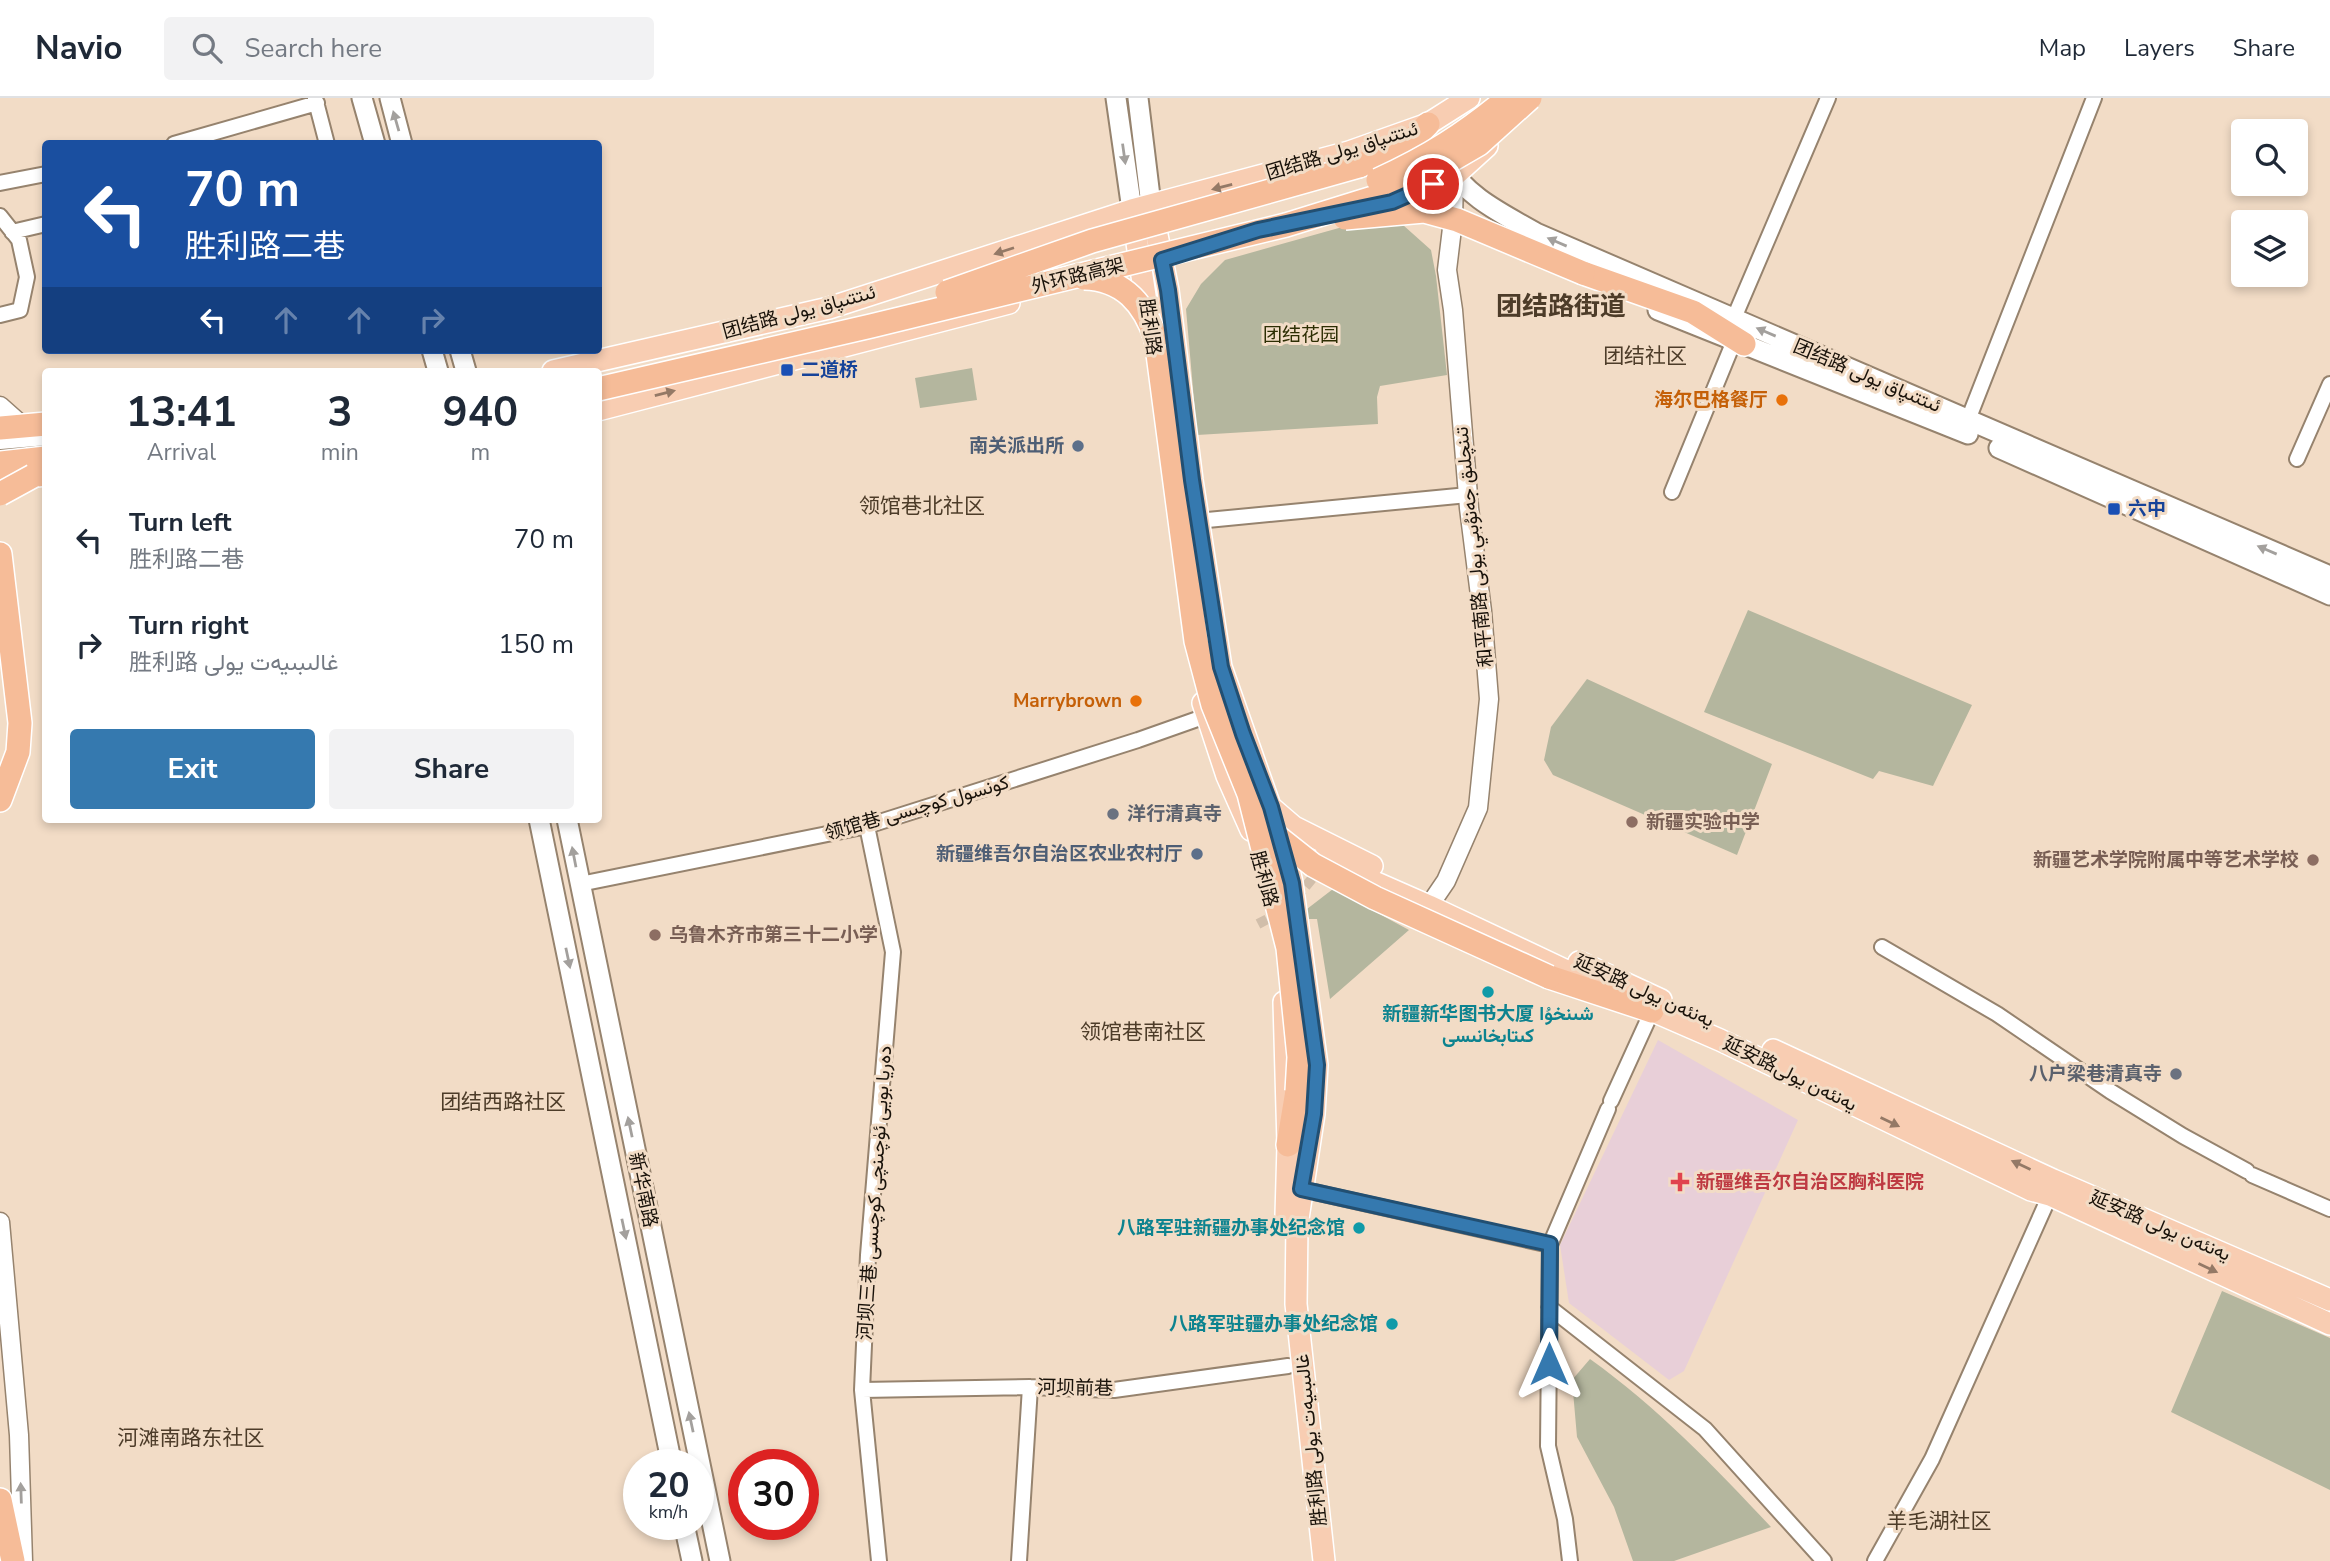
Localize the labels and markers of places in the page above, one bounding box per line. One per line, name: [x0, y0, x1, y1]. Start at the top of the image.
pin: [1403, 154, 1463, 214]
place label: 二道桥: [801, 357, 858, 383]
marker: 二道桥: [779, 362, 795, 378]
place label: 海尔巴格餐厅: [1654, 387, 1768, 413]
marker: 海尔巴格餐厅: [1774, 392, 1790, 408]
place label: 南关派出所: [969, 433, 1064, 459]
marker: 南关派出所: [1070, 438, 1086, 454]
place label: 六中: [2128, 496, 2166, 522]
marker: 六中: [2106, 501, 2122, 517]
place label: Marrybrown: [1013, 688, 1122, 714]
marker: Marrybrown: [1128, 693, 1144, 709]
place label: 洋行清真寺: [1127, 801, 1222, 827]
marker: 洋行清真寺: [1105, 806, 1121, 822]
place label: 新疆实验中学: [1646, 809, 1760, 835]
marker: 新疆实验中学: [1624, 814, 1640, 830]
place label: 新疆维吾尔自治区农业农村厅: [936, 841, 1183, 867]
marker: 新疆维吾尔自治区农业农村厅: [1189, 846, 1205, 862]
place label: 新疆艺术学院附属中等艺术学校: [2033, 847, 2299, 873]
marker: 新疆艺术学院附属中等艺术学校: [2305, 852, 2321, 868]
place label: 乌鲁木齐市第三十二小学: [669, 922, 878, 948]
marker: 乌鲁木齐市第三十二小学: [647, 927, 663, 943]
marker: 新疆新华图书大厦 شىنخۇا كىتابخانىسى: [1480, 984, 1496, 1000]
place label: 新疆新华图书大厦 شىنخۇا كىتابخانىسى: [1382, 1001, 1594, 1049]
place label: 八户梁巷清真寺: [2029, 1061, 2162, 1087]
marker: 八户梁巷清真寺: [2168, 1066, 2184, 1082]
place label: 新疆维吾尔自治区胸科医院: [1696, 1169, 1924, 1195]
marker: 新疆维吾尔自治区胸科医院: [1670, 1172, 1690, 1192]
place label: 八路军驻新疆办事处纪念馆: [1117, 1215, 1345, 1241]
marker: 八路军驻新疆办事处纪念馆: [1351, 1220, 1367, 1236]
place label: 八路军驻疆办事处纪念馆: [1169, 1311, 1378, 1337]
marker: 八路军驻疆办事处纪念馆: [1384, 1316, 1400, 1332]

